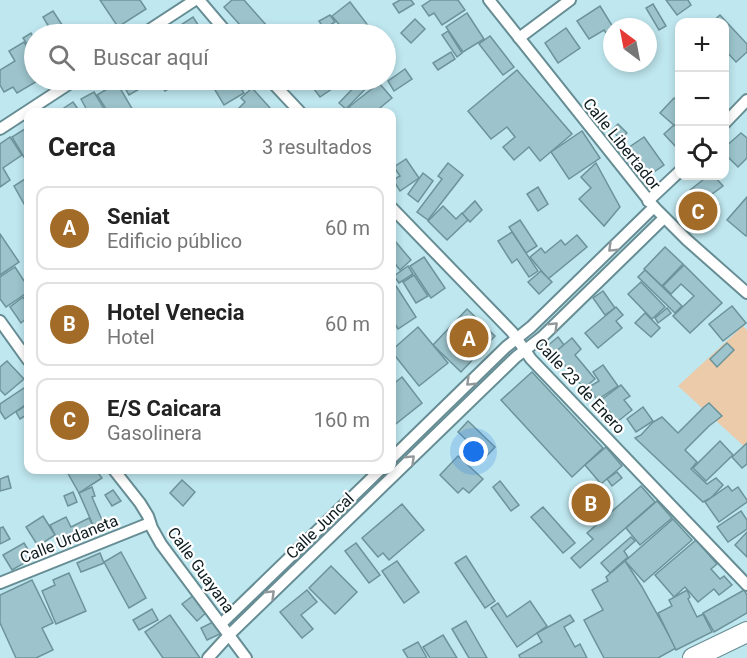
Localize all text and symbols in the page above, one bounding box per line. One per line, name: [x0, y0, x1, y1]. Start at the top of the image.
north arrow: [603, 18, 657, 72]
map controls: [675, 18, 729, 180]
button: +: [675, 18, 729, 72]
search box: [24, 24, 396, 90]
icon: search: [45, 41, 78, 74]
text: Buscar aquí: [93, 45, 209, 70]
button: −: [675, 72, 729, 126]
street label: Calle Libertador: [579, 94, 665, 194]
button: locate: [675, 126, 729, 180]
text: Cerca: [48, 132, 116, 162]
text: 3 resultados: [262, 135, 372, 159]
pin: C: [678, 188, 718, 234]
text: Seniat: [107, 204, 170, 229]
text: A: [63, 216, 76, 240]
text: 60 m: [325, 216, 370, 240]
text: Edificio público: [107, 229, 242, 253]
one-way arrow: [608, 241, 618, 252]
text: Hotel Venecia: [107, 300, 245, 325]
text: B: [63, 312, 76, 336]
text: 60 m: [325, 312, 370, 336]
pin: A: [450, 316, 488, 360]
one-way arrow: [546, 322, 557, 333]
text: Hotel: [107, 325, 155, 349]
street label: Calle 23 de Enero: [531, 334, 629, 438]
one-way arrow: [466, 374, 477, 385]
text: E/S Caicara: [107, 396, 221, 421]
text: C: [63, 408, 76, 432]
text: 160 m: [314, 408, 370, 432]
text: Gasolinera: [107, 421, 202, 445]
your location: [459, 437, 488, 466]
one-way arrow: [404, 455, 415, 466]
pin: B: [572, 480, 610, 526]
street label: Calle Juncal: [282, 489, 358, 563]
street label: Calle Urdaneta: [17, 511, 121, 567]
street label: Calle Guayana: [164, 523, 238, 617]
one-way arrow: [264, 591, 275, 602]

